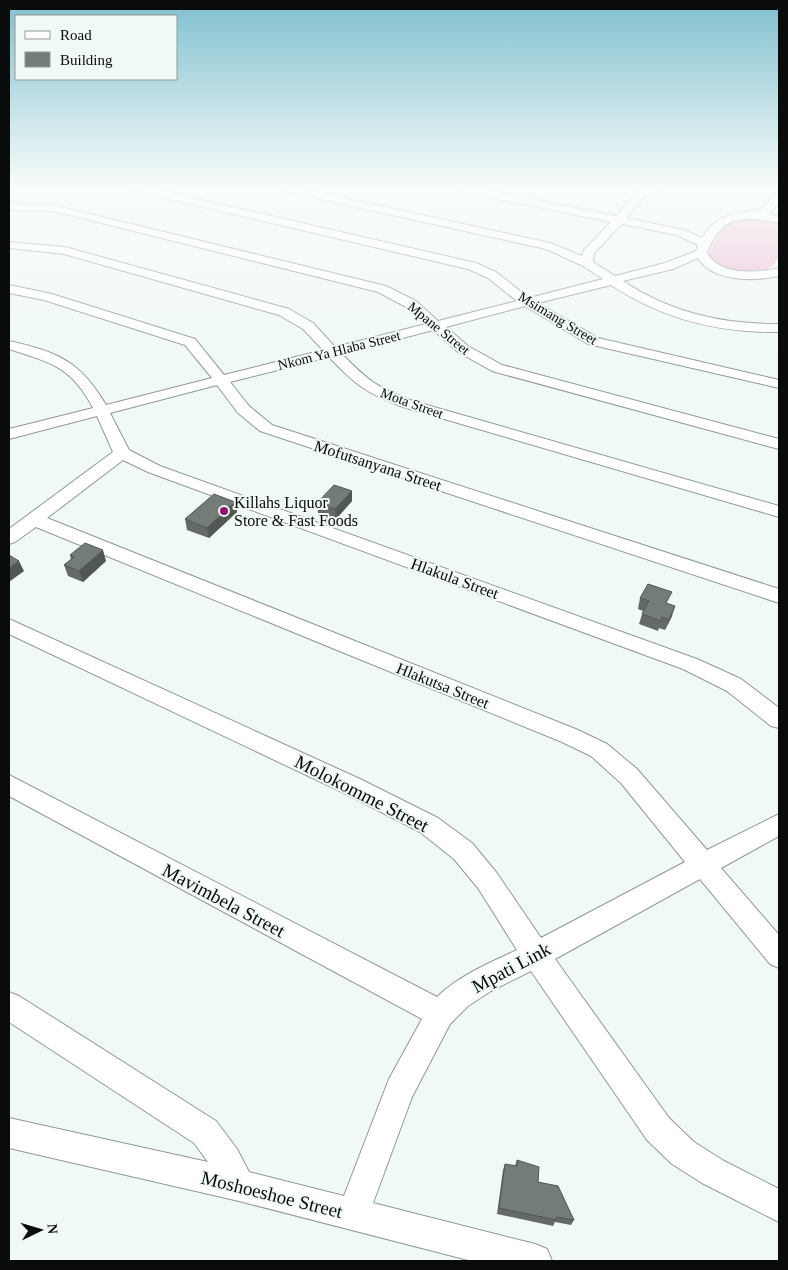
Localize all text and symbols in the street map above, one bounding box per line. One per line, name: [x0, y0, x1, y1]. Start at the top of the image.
legend: [15, 15, 178, 80]
text: Road: [60, 27, 92, 43]
text: Building: [60, 52, 113, 68]
street label: Msimang Street: [516, 289, 600, 348]
street label: Mpane Street: [405, 299, 473, 358]
street label: Nkom Ya Hlaba Street: [276, 328, 402, 373]
street label: Mota Street: [378, 385, 445, 422]
street label: Mofutsanyana Street: [312, 437, 444, 495]
place label: Killahs Liquor Store & Fast Foods: [234, 494, 358, 529]
marker: Killahs Liquor Store & Fast Foods: [218, 505, 230, 517]
street label: Hlakula Street: [409, 555, 501, 602]
street label: Hlakutsa Street: [394, 659, 492, 712]
street label: Molokomme Street: [291, 751, 433, 837]
street label: Mavimbela Street: [159, 859, 289, 942]
street label: Mpati Link: [468, 938, 555, 997]
street label: Moshoeshoe Street: [199, 1167, 346, 1222]
north arrow: [15, 1205, 65, 1255]
text: N: [45, 1223, 60, 1235]

